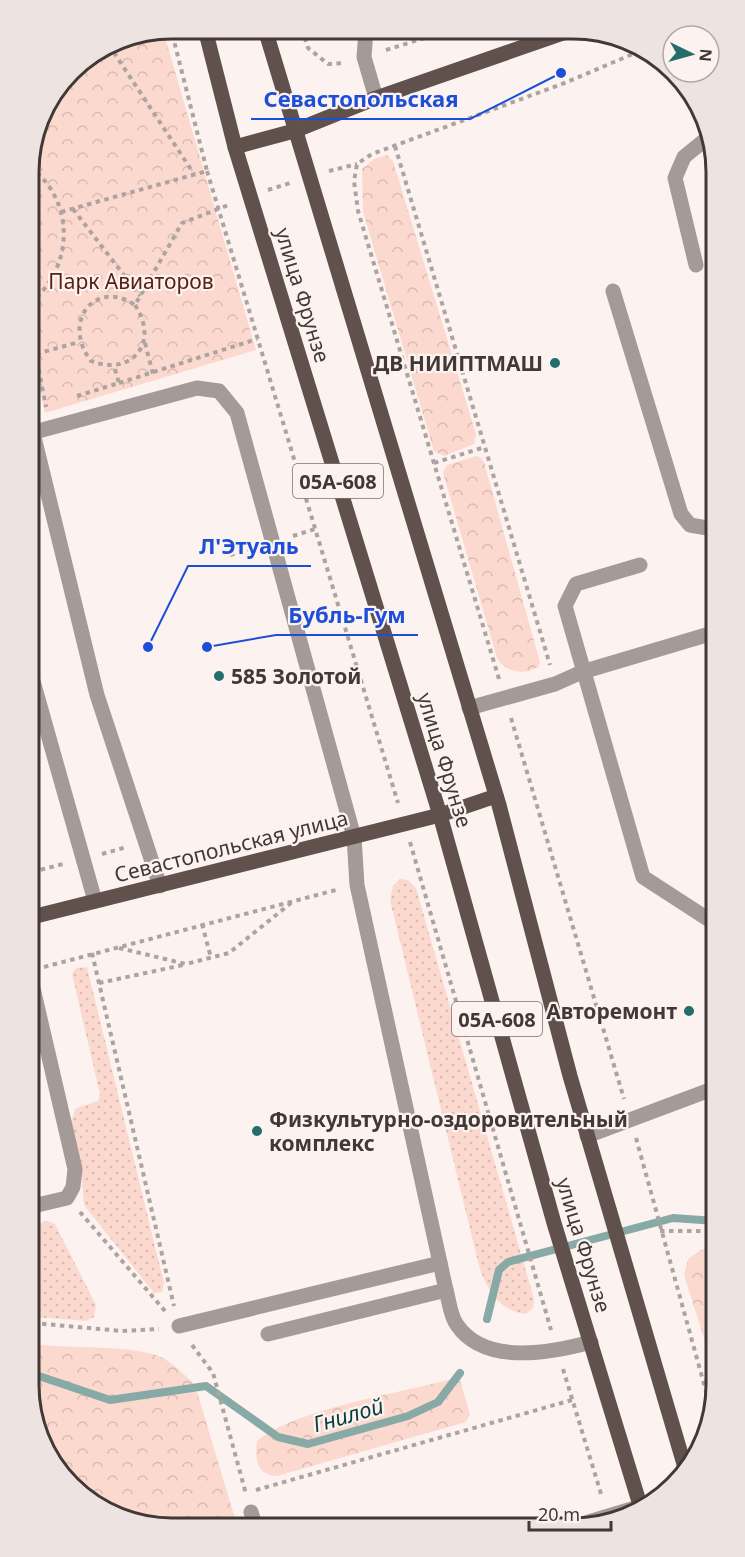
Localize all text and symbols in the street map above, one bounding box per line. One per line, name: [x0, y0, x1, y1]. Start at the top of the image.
north arrow: [661, 24, 721, 84]
text: N: [694, 48, 717, 63]
callout: Севастопольская: [251, 79, 470, 119]
text: Севастопольская: [263, 83, 459, 113]
street label: улица Фрунзе: [269, 224, 337, 366]
park label: Парк Авиаторов: [48, 267, 214, 295]
place label: ДВ НИИПТМАШ: [373, 349, 543, 377]
marker: ДВ НИИПТМАШ: [548, 356, 562, 370]
road number: 05А-608: [293, 464, 383, 498]
callout: Л'Этуаль: [188, 526, 311, 566]
text: Л'Этуаль: [199, 530, 299, 560]
callout: Бубль-Гум: [276, 595, 418, 635]
text: Бубль-Гум: [288, 599, 406, 629]
place label: 585 Золотой: [231, 662, 362, 690]
marker: 585 Золотой: [212, 669, 226, 683]
street label: улица Фрунзе: [411, 689, 479, 831]
street label: Севастопольская улица: [111, 803, 351, 889]
place label: Авторемонт: [546, 997, 677, 1025]
road number: 05А-608: [452, 1002, 542, 1036]
marker: Авторемонт: [682, 1004, 696, 1018]
place label: Физкультурно-оздоровительный комплекс: [269, 1105, 628, 1157]
marker: Физкультурно-оздоровительный комплекс: [250, 1124, 264, 1138]
street label: улица Фрунзе: [550, 1174, 618, 1316]
water label: Гнилой: [309, 1390, 387, 1438]
scale bar: [529, 1494, 612, 1532]
text: 20 m: [538, 1502, 580, 1526]

